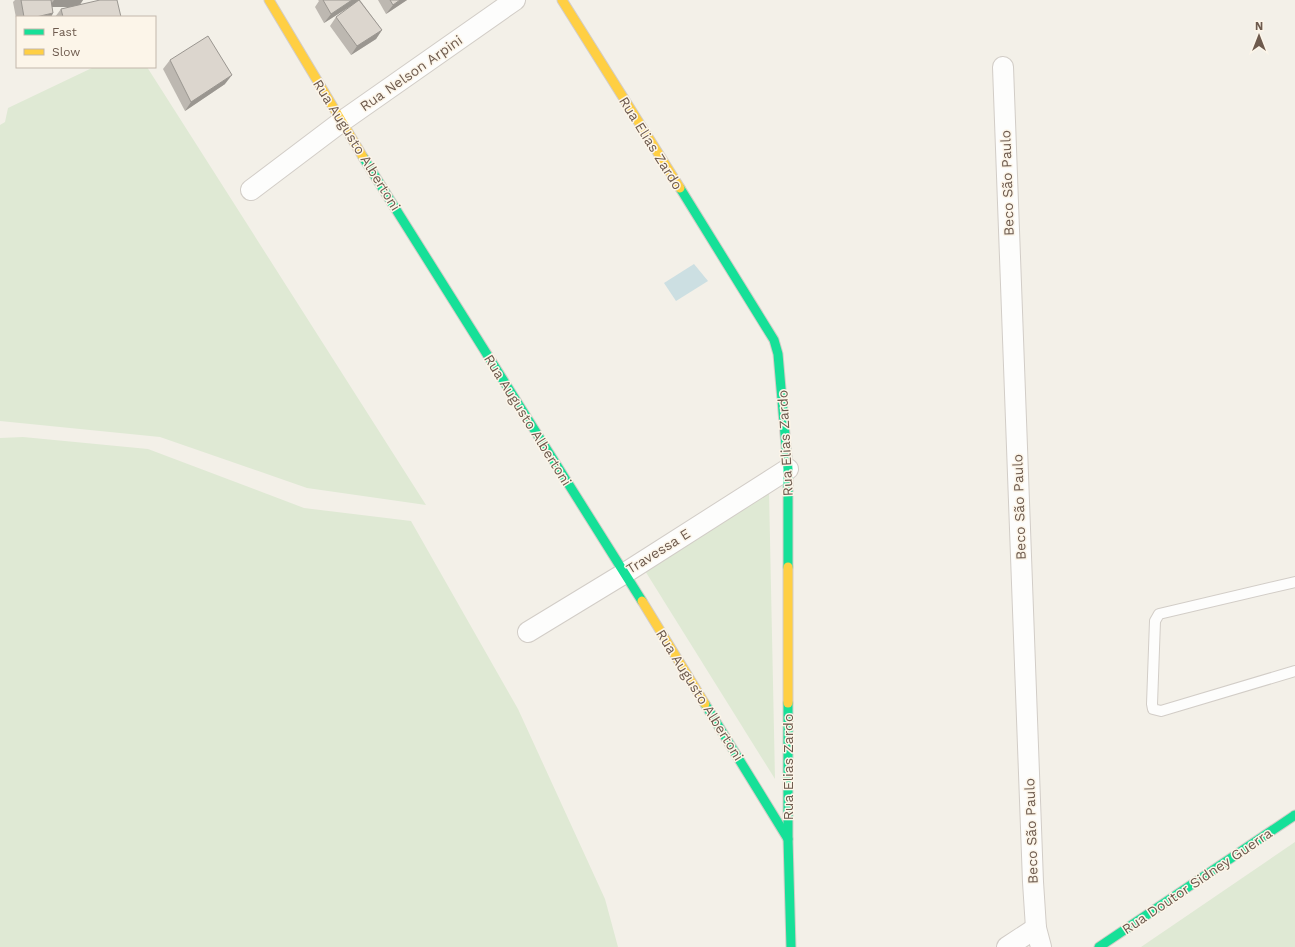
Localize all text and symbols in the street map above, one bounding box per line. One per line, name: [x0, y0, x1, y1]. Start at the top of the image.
legend: [16, 16, 156, 68]
north arrow: [1239, 16, 1279, 56]
text: N: [1255, 20, 1263, 33]
text: Fast: [52, 25, 77, 39]
street label: Rua Nelson Arpini: [357, 32, 465, 114]
text: Slow: [52, 45, 80, 59]
street label: Rua Augusto Albertoni: [310, 76, 404, 214]
street label: Rua Elias Zardo: [616, 94, 686, 192]
street label: Beco São Paulo: [997, 130, 1017, 236]
street label: Rua Augusto Albertoni: [481, 351, 575, 489]
street label: Rua Elias Zardo: [774, 389, 796, 497]
street label: Beco São Paulo: [1009, 454, 1029, 560]
street label: Travessa E: [623, 525, 693, 577]
street label: Rua Augusto Albertoni: [653, 626, 747, 764]
street label: Rua Elias Zardo: [780, 714, 796, 820]
street label: Beco São Paulo: [1021, 778, 1041, 884]
street label: Rua Doutor Sidney Guerra: [1119, 825, 1275, 937]

